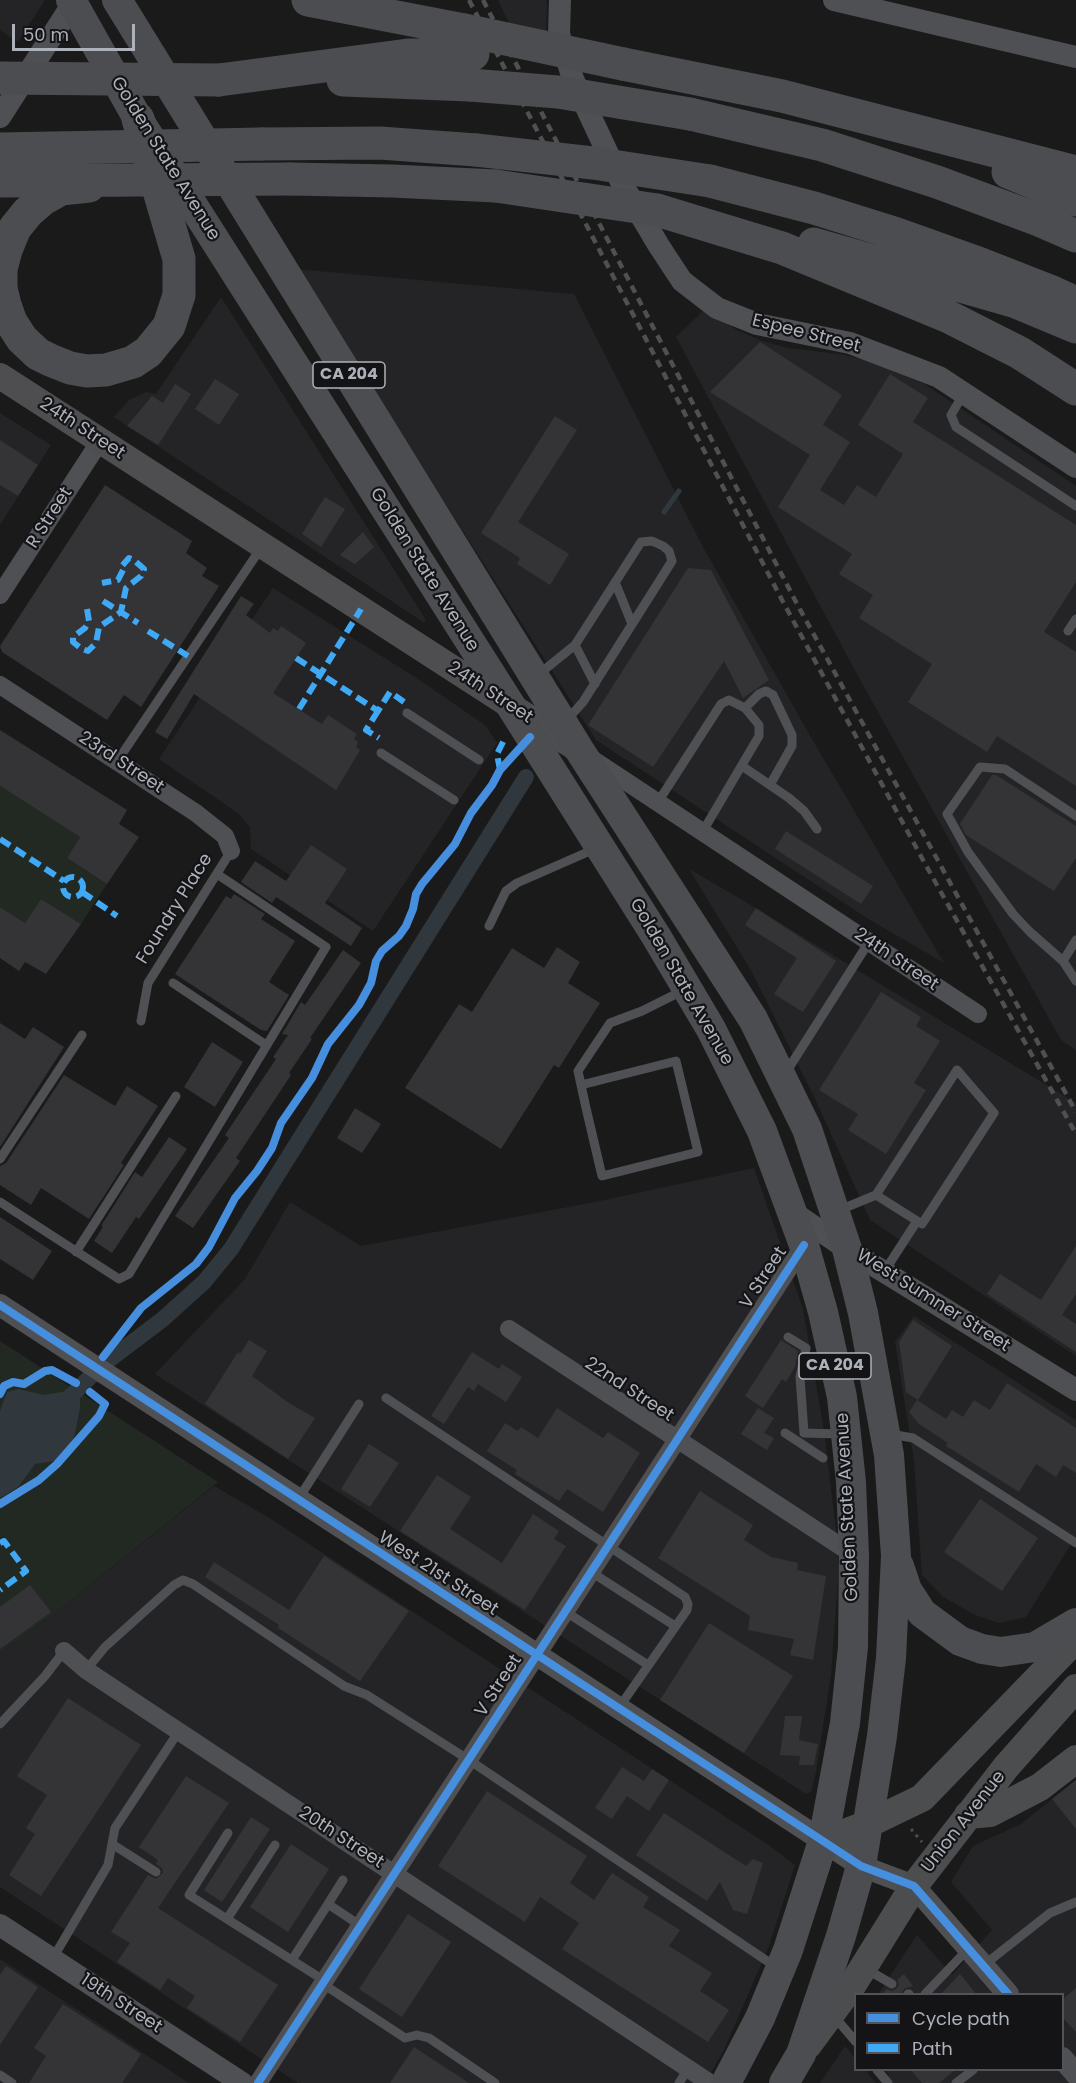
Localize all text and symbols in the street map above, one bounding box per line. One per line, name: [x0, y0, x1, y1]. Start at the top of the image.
scale bar: [15, 12, 138, 50]
text: 50 m: [23, 22, 69, 47]
street label: Golden State Avenue: [106, 73, 224, 245]
street label: Espee Street: [750, 310, 862, 358]
road number: CA 204: [313, 362, 385, 388]
street label: 24th Street: [35, 393, 129, 465]
street label: R Street: [22, 483, 78, 553]
street label: Golden State Avenue: [365, 484, 483, 656]
street label: 24th Street: [443, 657, 537, 729]
street label: 23rd Street: [74, 727, 168, 799]
street label: Foundry Place: [132, 850, 218, 968]
street label: Golden State Avenue: [624, 895, 738, 1069]
street label: 24th Street: [850, 924, 942, 996]
street label: V Street: [736, 1243, 792, 1313]
street label: West Sumner Street: [852, 1245, 1014, 1357]
street label: 22nd Street: [580, 1353, 678, 1427]
road number: CA 204: [799, 1353, 871, 1379]
street label: Golden State Avenue: [832, 1412, 864, 1602]
street label: West 21st Street: [374, 1527, 502, 1621]
street label: V Street: [471, 1651, 527, 1721]
street label: Union Avenue: [917, 1767, 1011, 1877]
street label: 20th Street: [294, 1802, 388, 1874]
street label: 19th Street: [76, 1970, 166, 2038]
legend: [854, 1993, 1064, 2071]
text: Cycle path: [912, 2006, 1010, 2031]
text: Path: [912, 2036, 953, 2061]

